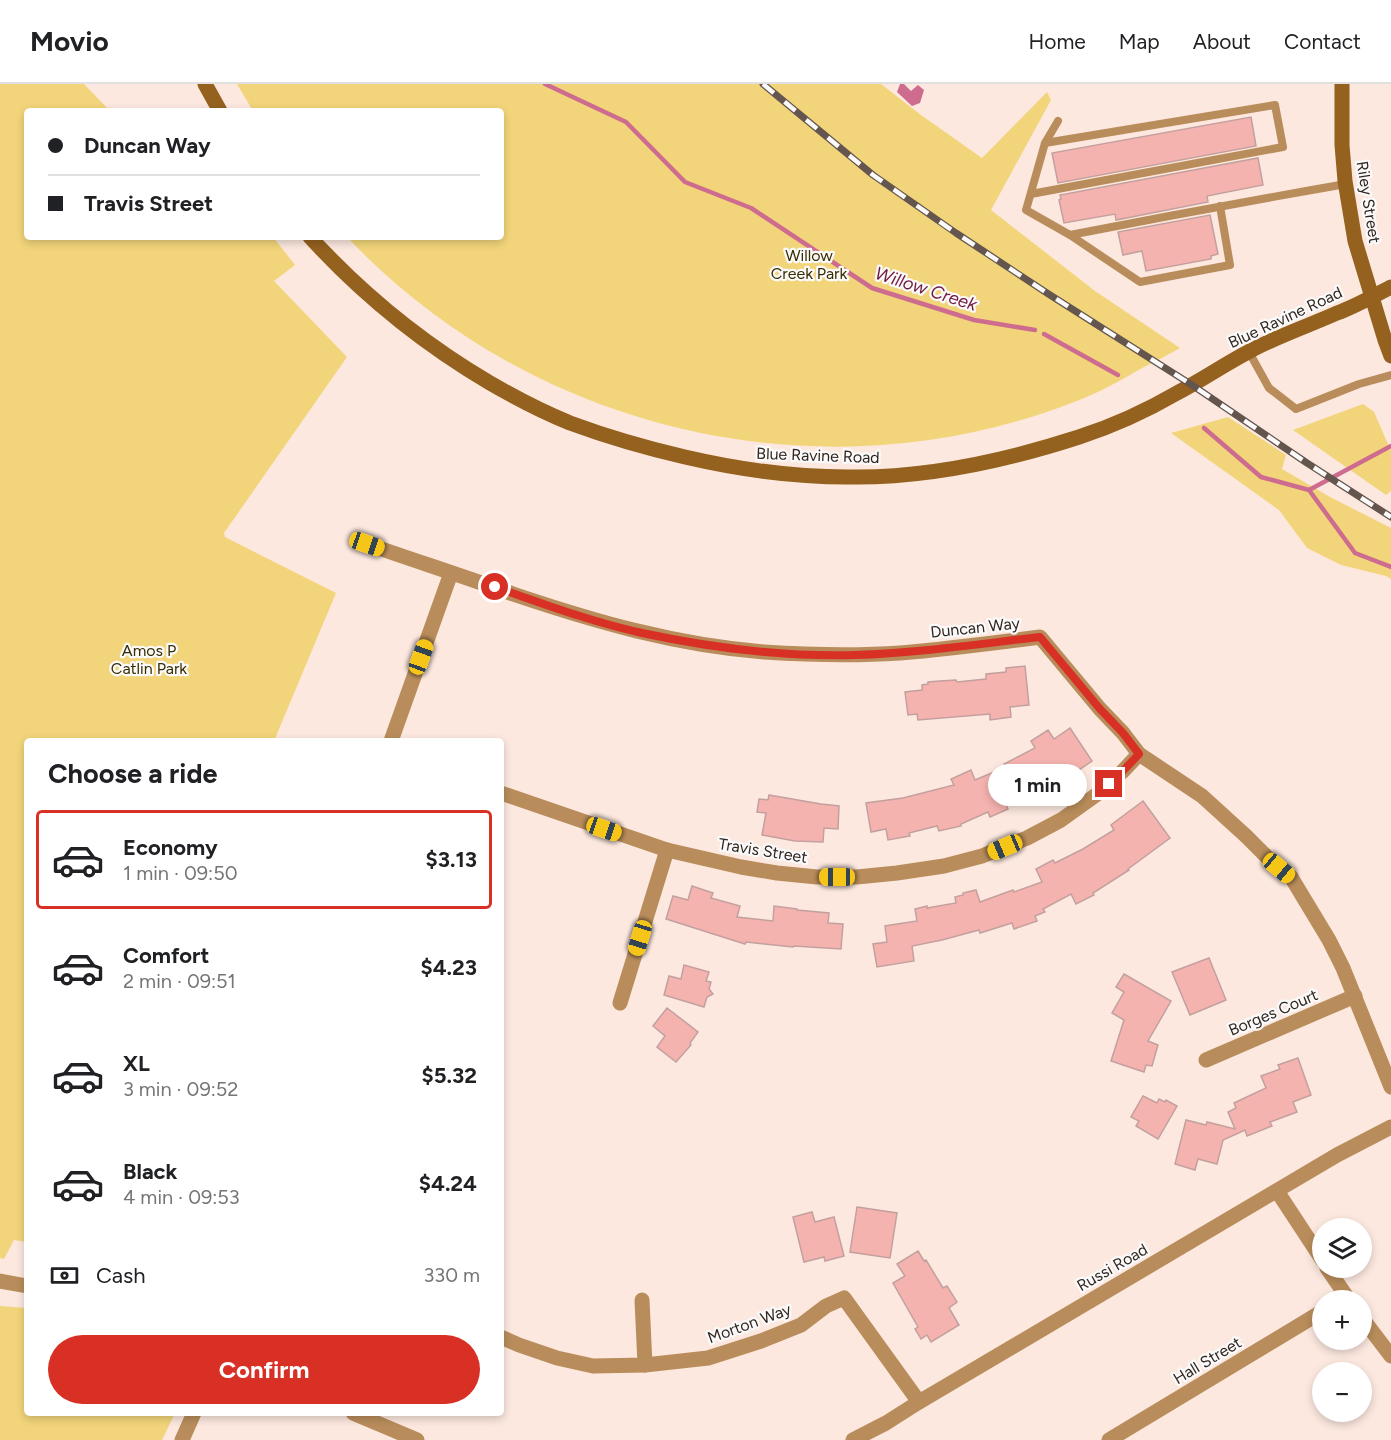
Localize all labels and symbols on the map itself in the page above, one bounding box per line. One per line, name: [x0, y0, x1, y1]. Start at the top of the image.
street label: Riley Street: [1353, 160, 1384, 245]
park label: Willow Creek Park: [771, 246, 848, 283]
water label: Willow Creek: [872, 262, 981, 316]
street label: Blue Ravine Road: [1225, 283, 1345, 352]
street label: Blue Ravine Road: [756, 444, 880, 467]
car: [347, 530, 387, 558]
route start: [481, 573, 508, 600]
street label: Duncan Way: [929, 613, 1021, 642]
car: [406, 637, 436, 677]
park label: Amos P Catlin Park: [111, 641, 187, 678]
callout: 1 min: [989, 763, 1088, 805]
route end: [1095, 770, 1122, 797]
car: [584, 815, 624, 843]
car: [985, 832, 1025, 862]
street label: Travis Street: [717, 834, 809, 867]
car: [1259, 850, 1299, 886]
car: [819, 868, 855, 886]
car: [626, 918, 654, 958]
street label: Borges Court: [1226, 985, 1321, 1040]
street label: Russi Road: [1074, 1240, 1151, 1295]
street label: Morton Way: [705, 1299, 794, 1347]
street label: Hall Street: [1170, 1333, 1245, 1388]

